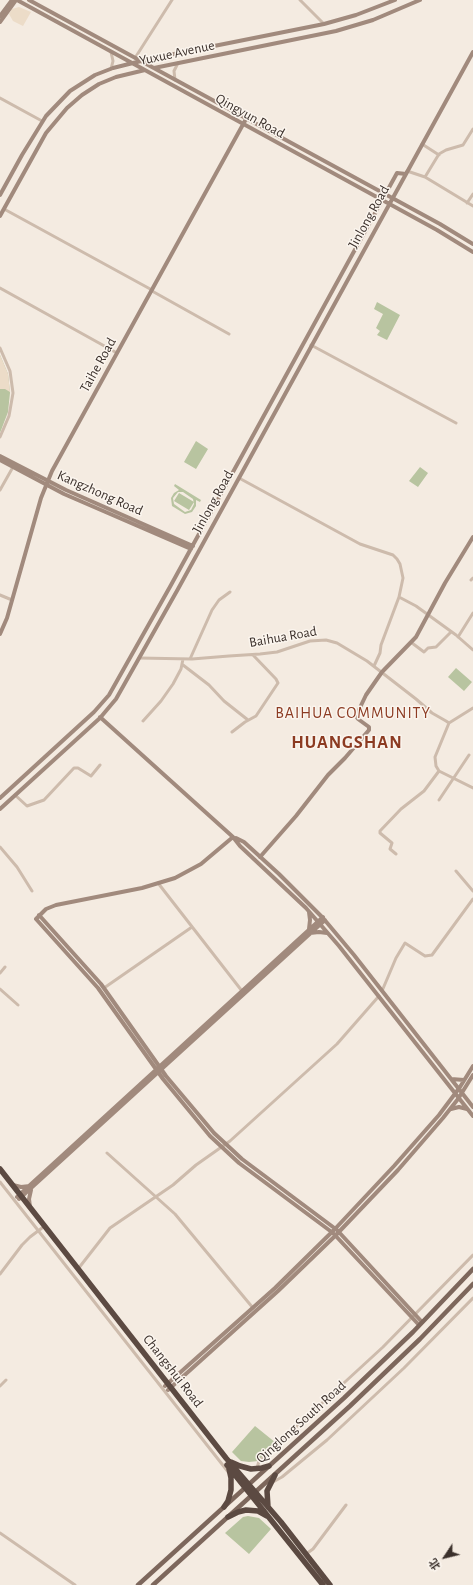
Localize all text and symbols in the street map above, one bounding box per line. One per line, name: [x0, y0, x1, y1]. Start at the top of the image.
street label: Yuxue Avenue: [138, 37, 216, 69]
street label: Qingyun Road: [212, 90, 288, 142]
street label: Jinlong Road: [345, 183, 393, 251]
street label: Taihe Road: [76, 335, 120, 395]
street label: Kangzhong Road: [55, 467, 145, 519]
street label: Jinlong Road: [189, 468, 237, 536]
street label: Baihua Road: [248, 623, 318, 651]
district label: BAIHUA COMMUNITY: [275, 703, 431, 723]
district label: HUANGSHAN: [291, 732, 403, 754]
street label: Changshui Road: [139, 1331, 207, 1411]
street label: Qinglong South Road: [253, 1377, 349, 1467]
north arrow: [425, 1537, 465, 1577]
text: 北: [427, 1557, 442, 1572]

